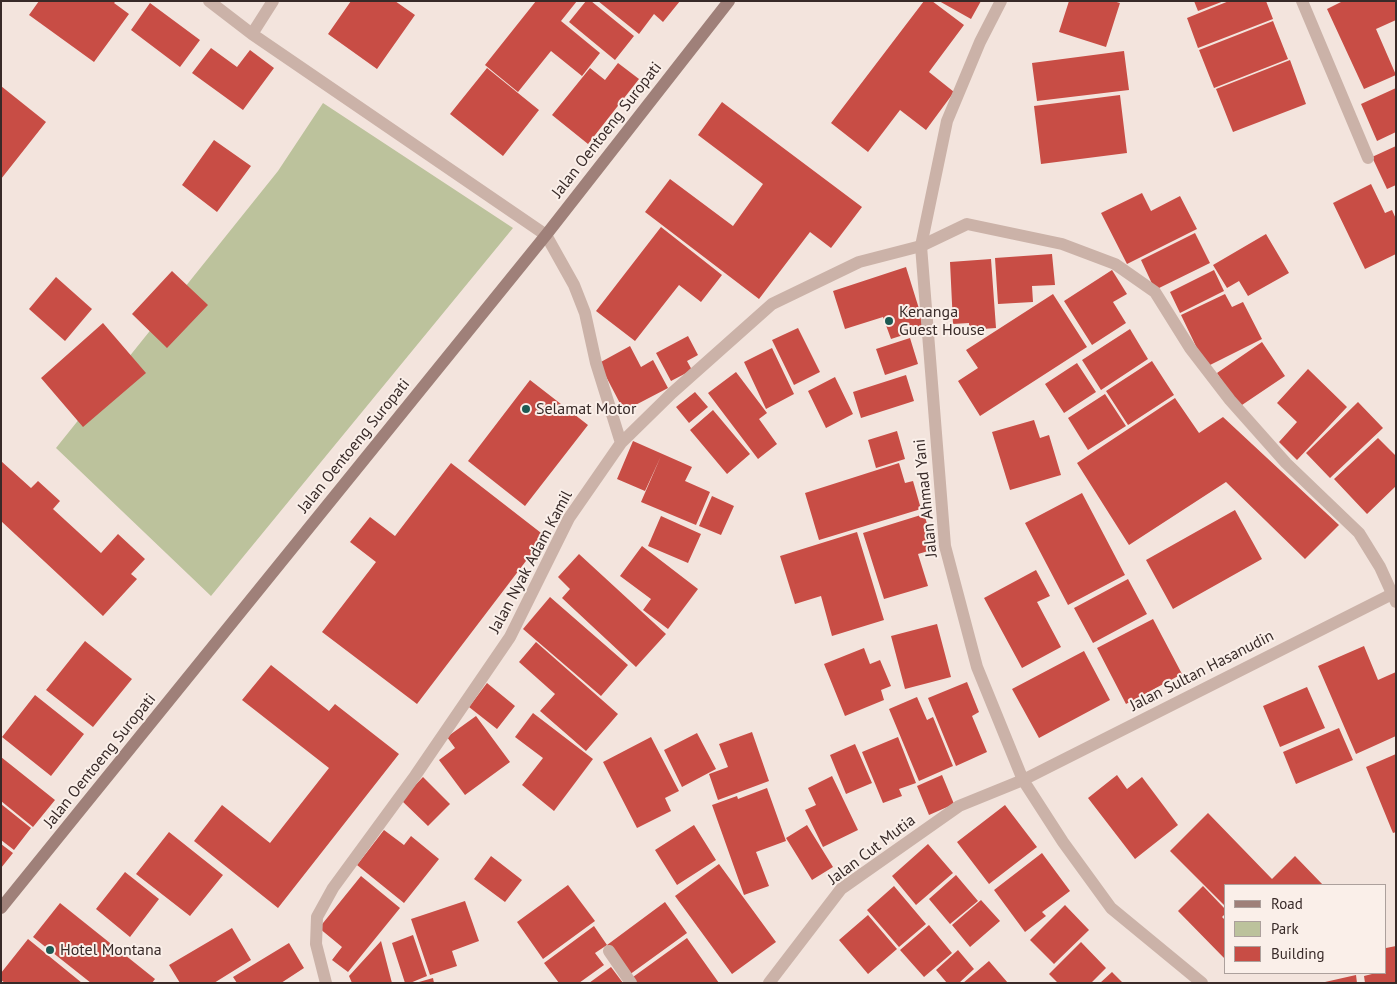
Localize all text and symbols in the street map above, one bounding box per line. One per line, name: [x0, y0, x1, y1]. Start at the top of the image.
street label: Jalan Oentoeng Suropati: [548, 58, 666, 202]
place label: Kenanga Guest House: [899, 302, 985, 340]
marker: Kenanga Guest House: [883, 315, 895, 327]
street label: Jalan Oentoeng Suropati: [294, 375, 414, 517]
place label: Selamat Motor: [536, 399, 636, 419]
marker: Selamat Motor: [520, 403, 532, 415]
street label: Jalan Ahmad Yani: [910, 438, 942, 558]
street label: Jalan Nyak Adam Kamil: [485, 487, 577, 637]
street label: Jalan Sultan Hasanudin: [1127, 626, 1277, 716]
street label: Jalan Oentoeng Suropati: [40, 690, 160, 832]
street label: Jalan Cut Mutia: [825, 811, 919, 889]
legend: [1224, 884, 1387, 974]
text: Road: [1271, 894, 1303, 913]
text: Park: [1271, 919, 1299, 938]
place label: Hotel Montana: [60, 940, 162, 960]
marker: Hotel Montana: [44, 944, 56, 956]
text: Building: [1271, 944, 1325, 963]

